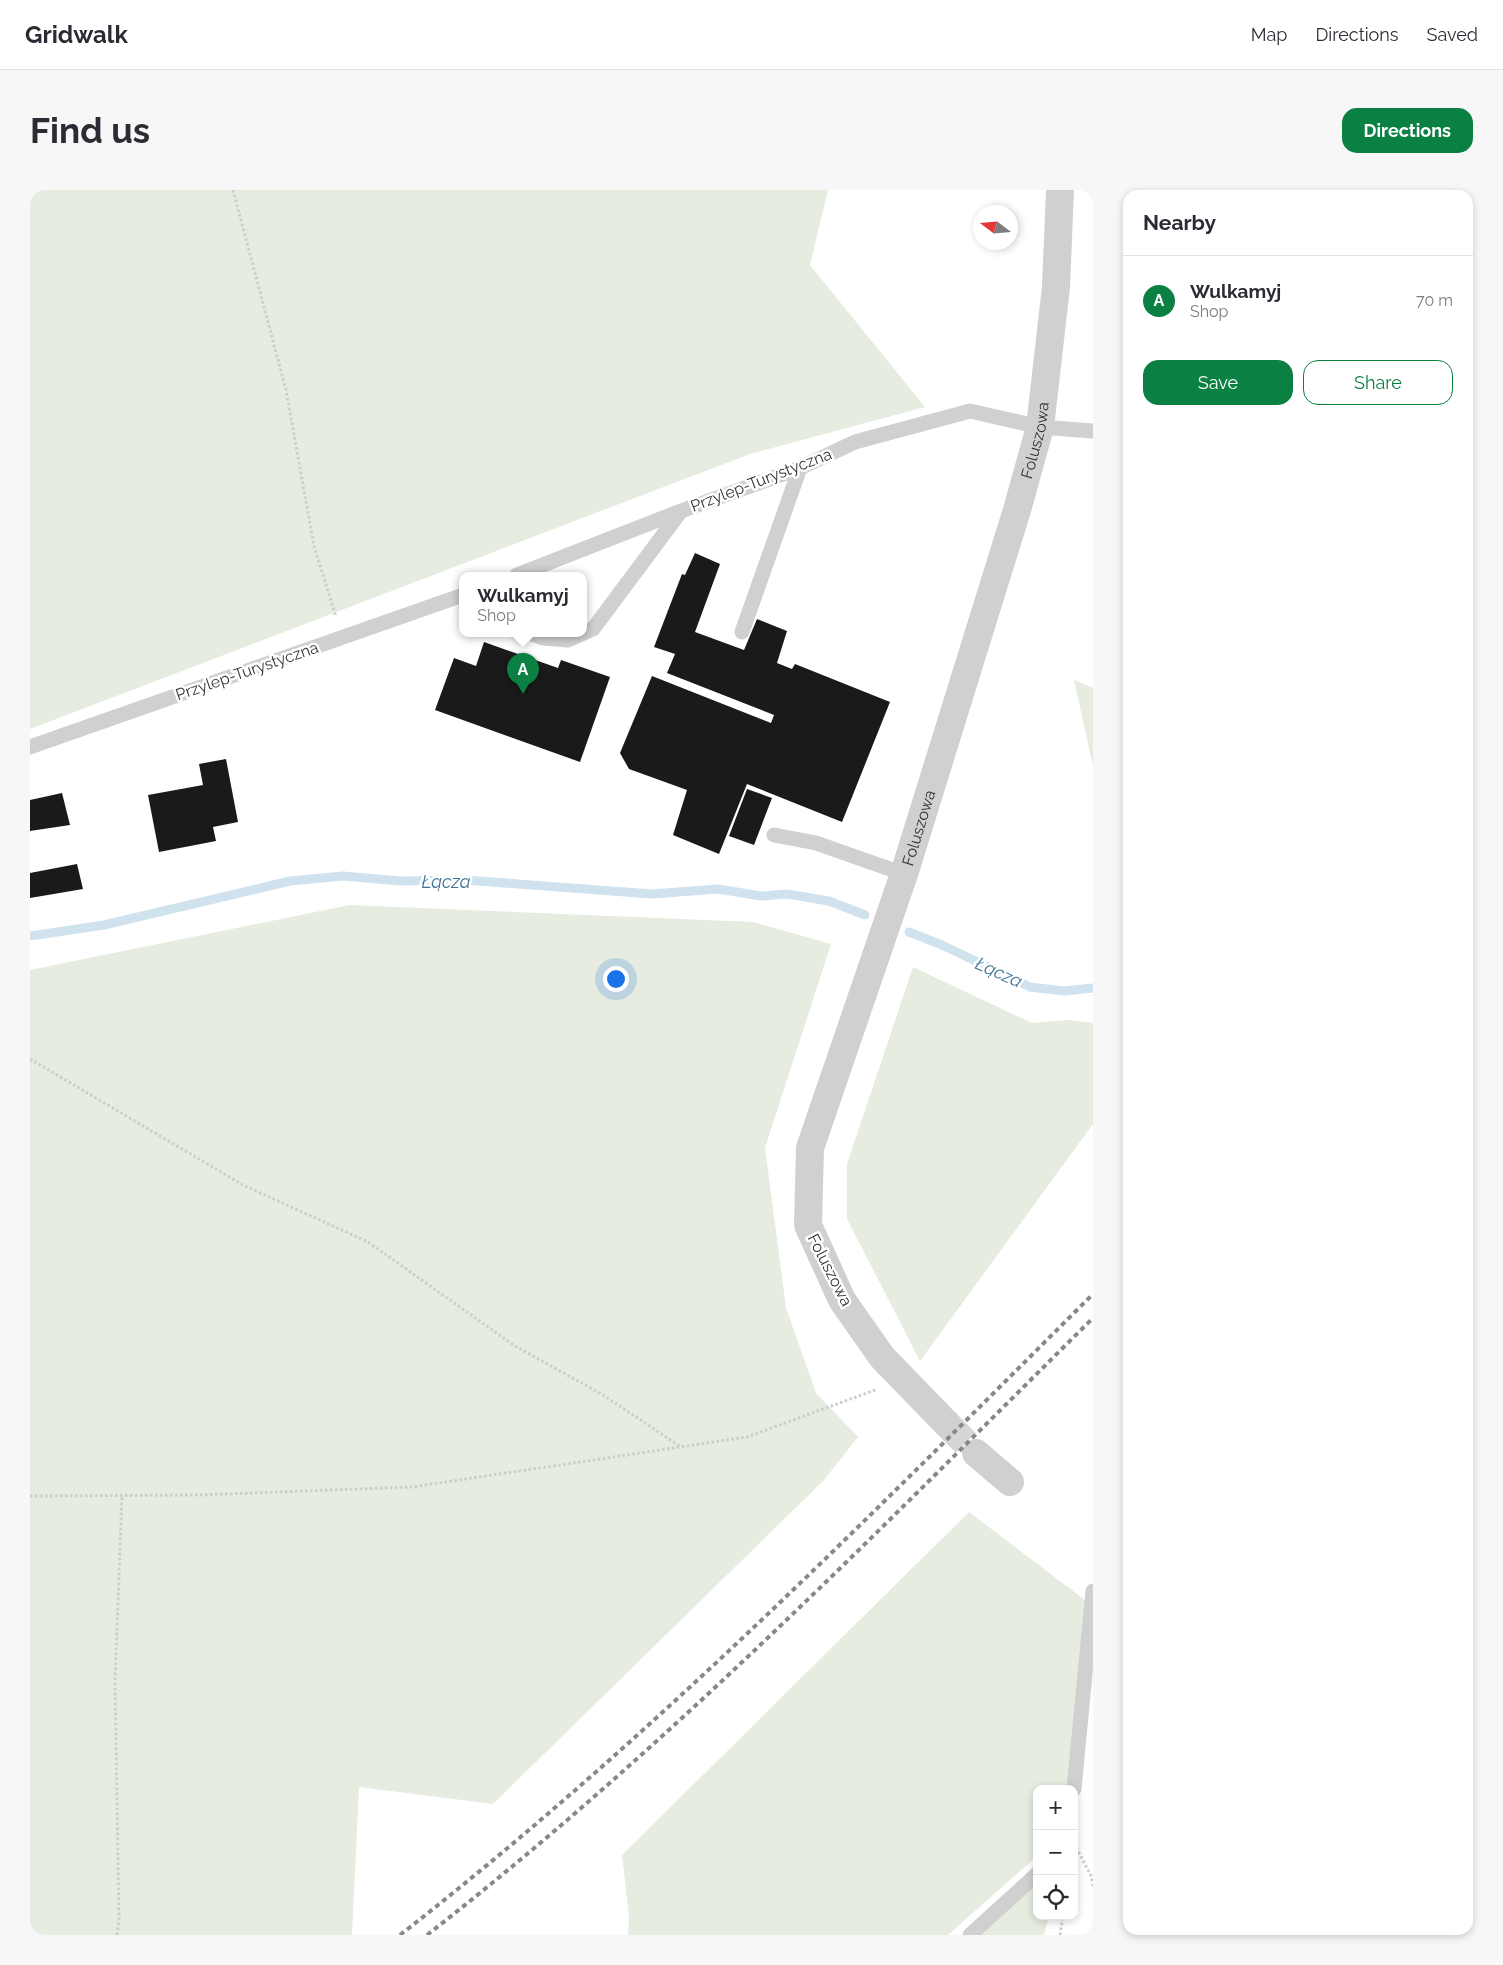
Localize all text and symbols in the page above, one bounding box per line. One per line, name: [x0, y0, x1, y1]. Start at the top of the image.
text: Gridwalk: [25, 20, 128, 49]
text: Map: [1251, 24, 1287, 45]
text: Directions: [1315, 24, 1399, 45]
text: Saved: [1427, 24, 1478, 45]
button: Directions: [1342, 108, 1473, 153]
text: Find us: [30, 110, 150, 151]
north arrow: [973, 205, 1018, 250]
text: Nearby: [1143, 210, 1216, 235]
text: Wulkamyj: [1190, 280, 1281, 302]
text: A: [1154, 291, 1164, 310]
text: 70 m: [1416, 291, 1453, 310]
text: Shop: [1190, 302, 1228, 321]
button: Save: [1143, 360, 1293, 405]
button: Share: [1303, 360, 1453, 405]
street label: Foluszowa: [1017, 401, 1052, 481]
street label: Przylep-Turystyczna: [688, 444, 834, 516]
popup: [459, 572, 587, 637]
text: Wulkamyj: [477, 584, 569, 606]
text: Shop: [477, 606, 516, 625]
street label: Przylep-Turystyczna: [173, 638, 321, 704]
pin: A: [507, 653, 539, 694]
street label: Foluszowa: [898, 787, 939, 868]
water label: Łącza: [422, 871, 471, 892]
water label: Łącza: [972, 952, 1026, 992]
your location: [603, 966, 629, 992]
street label: Foluszowa: [804, 1231, 856, 1309]
map controls: [1033, 1785, 1078, 1920]
button: +: [1033, 1785, 1078, 1830]
button: −: [1033, 1830, 1078, 1875]
button: locate: [1033, 1875, 1078, 1920]

